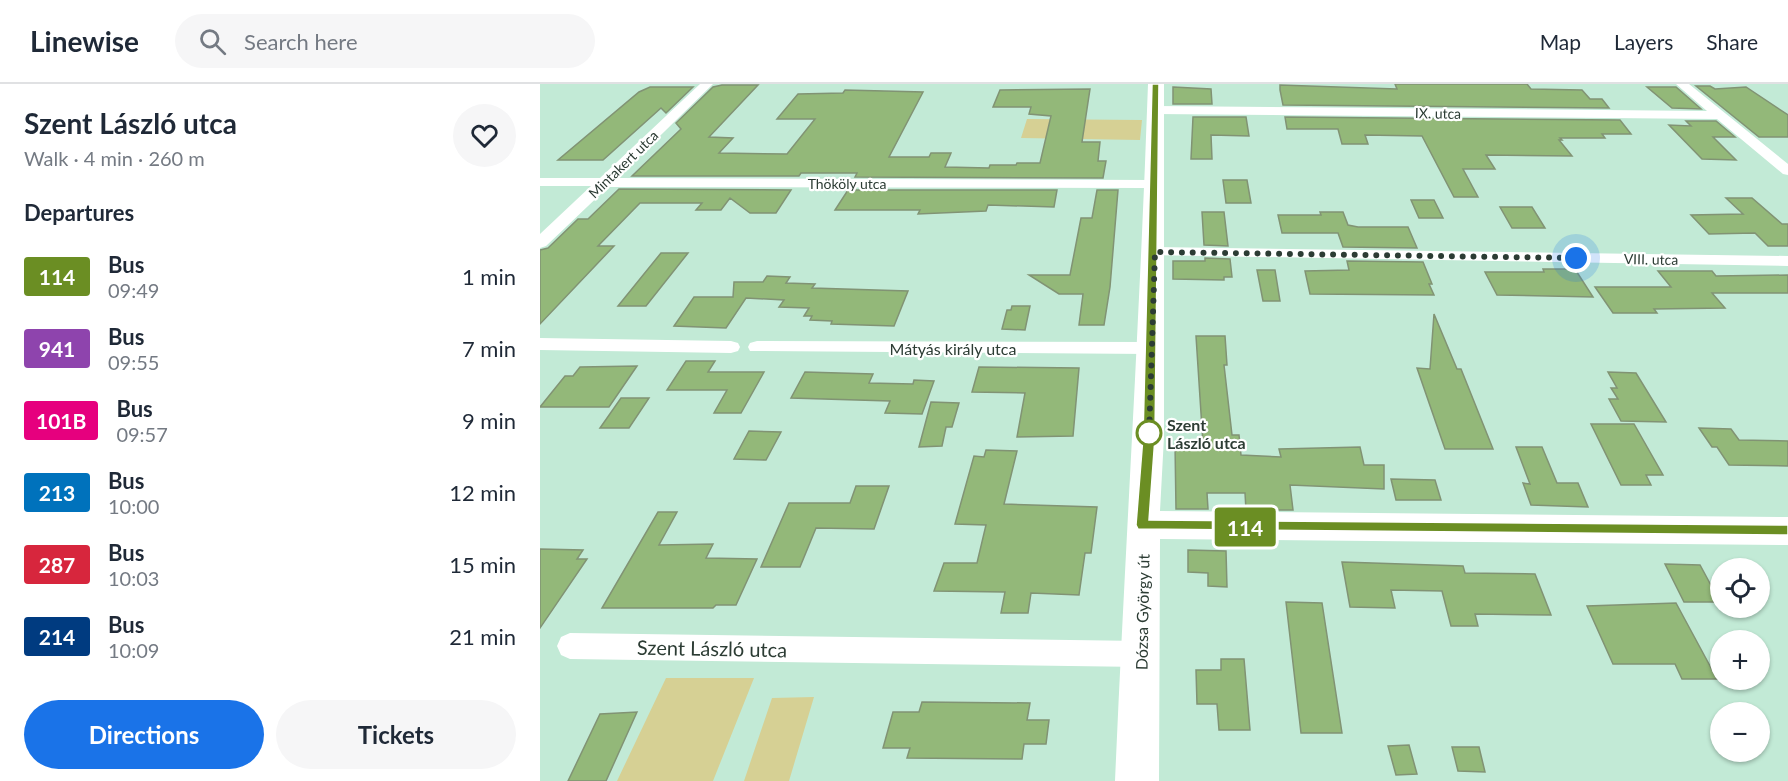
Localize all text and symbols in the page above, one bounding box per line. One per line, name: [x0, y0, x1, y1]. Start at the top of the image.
search box: [175, 14, 595, 68]
text: Linewise: [30, 24, 139, 58]
icon: search: [196, 25, 229, 58]
text: Search here: [244, 28, 358, 55]
text: Map: [1540, 29, 1581, 54]
text: Layers: [1614, 29, 1673, 54]
text: Share: [1706, 29, 1758, 54]
button: heart: [453, 104, 516, 167]
street label: IX. utca: [1415, 104, 1461, 122]
text: Szent László utca: [24, 106, 237, 140]
street label: Mintakert utca: [585, 127, 661, 201]
text: Walk · 4 min · 260 m: [24, 146, 205, 170]
street label: Thököly utca: [808, 175, 886, 192]
text: Departures: [24, 199, 134, 226]
your location: [1561, 243, 1591, 273]
street label: VIII. utca: [1624, 250, 1678, 268]
text: Bus: [108, 251, 144, 278]
text: 1 min: [462, 263, 516, 290]
text: 114: [39, 264, 75, 289]
text: 09:49: [108, 278, 159, 302]
text: Bus: [108, 323, 144, 350]
text: 7 min: [462, 335, 516, 362]
text: 941: [39, 336, 75, 361]
street label: Mátyás király utca: [890, 339, 1016, 358]
text: 09:55: [108, 350, 159, 374]
text: Bus: [116, 395, 153, 422]
text: 9 min: [462, 407, 516, 434]
text: 101B: [36, 408, 86, 433]
place label: Szent László utca: [1167, 415, 1246, 452]
marker: Szent László utca: [1136, 420, 1162, 446]
text: 09:57: [116, 422, 168, 446]
text: Bus: [108, 467, 144, 494]
text: 12 min: [449, 479, 516, 506]
text: 213: [39, 480, 75, 505]
text: 10:00: [108, 494, 159, 518]
line badge: 114: [1210, 508, 1280, 546]
text: 114: [1227, 515, 1263, 540]
text: Bus: [108, 539, 144, 566]
text: 15 min: [449, 551, 516, 578]
text: 287: [39, 552, 75, 577]
street label: Dózsa György út: [1131, 553, 1153, 670]
map controls: [1710, 558, 1770, 762]
button: locate: [1710, 558, 1770, 618]
text: 10:03: [108, 566, 159, 590]
text: Bus: [108, 611, 144, 638]
text: 21 min: [449, 623, 516, 650]
text: 214: [39, 624, 75, 649]
button: +: [1710, 630, 1770, 690]
street label: Szent László utca: [637, 635, 787, 661]
text: 10:09: [108, 638, 159, 662]
button: Directions: [24, 700, 264, 769]
button: Tickets: [276, 700, 516, 769]
button: −: [1710, 702, 1770, 762]

